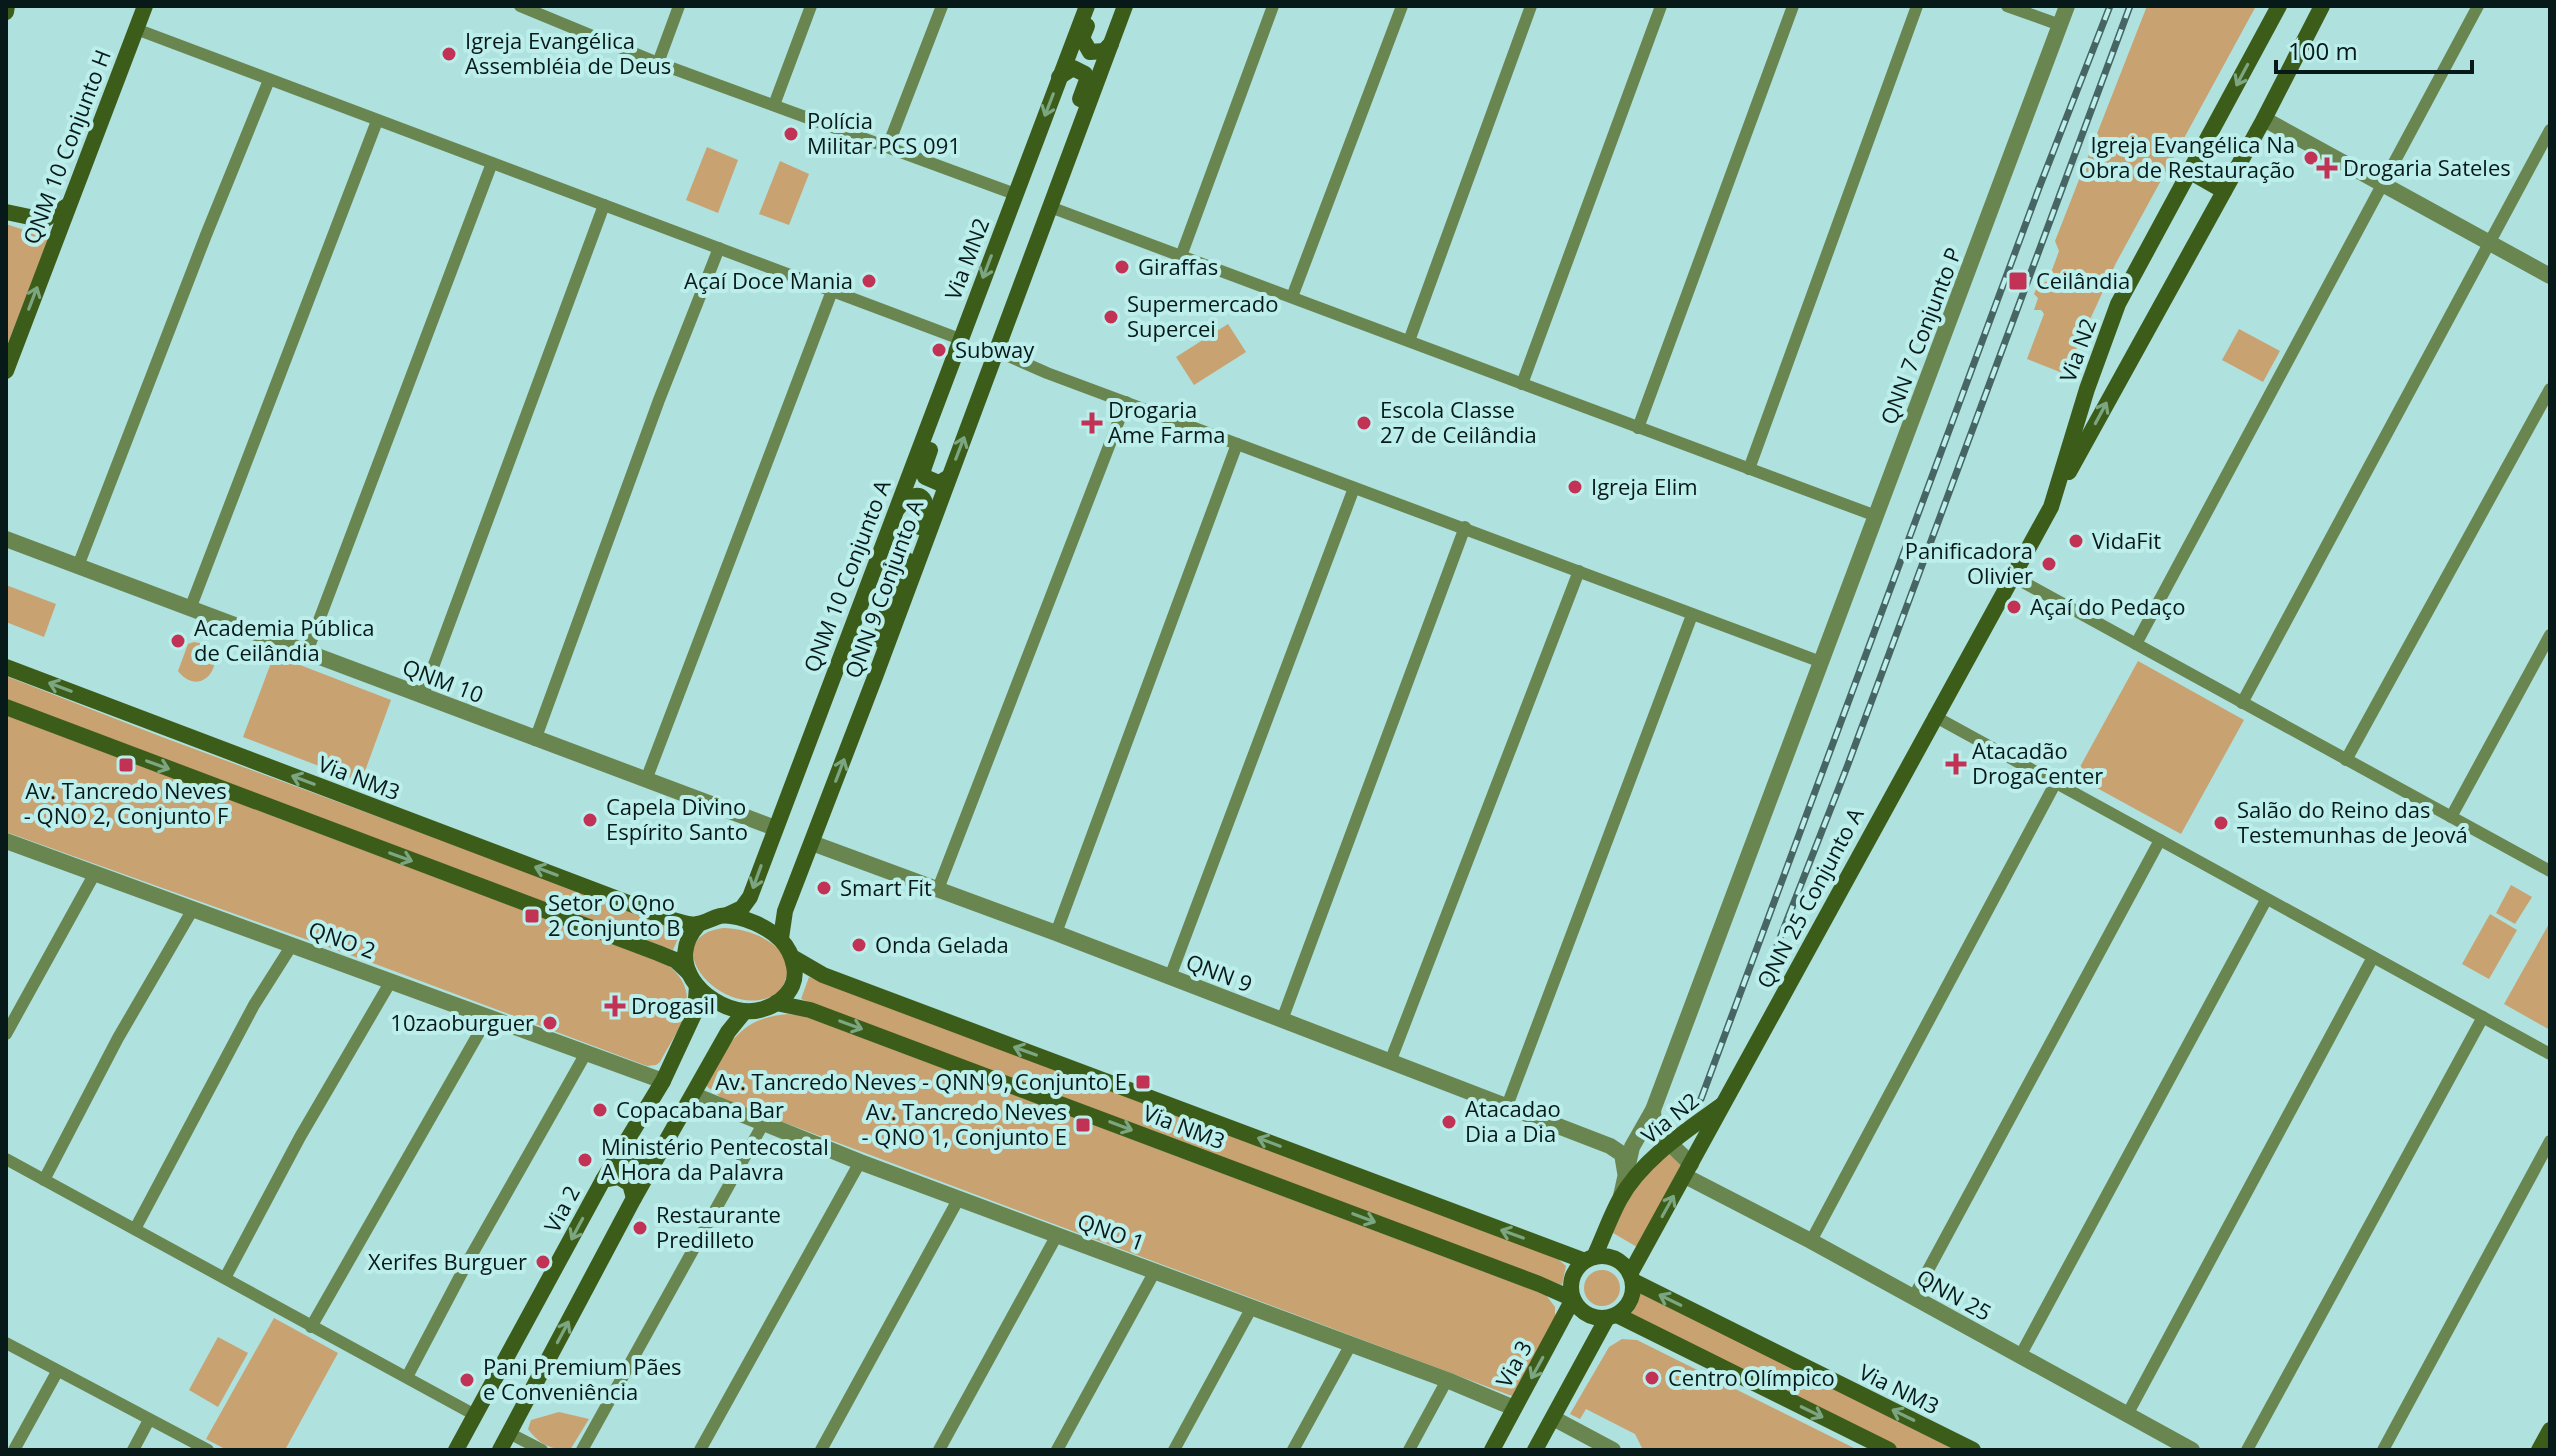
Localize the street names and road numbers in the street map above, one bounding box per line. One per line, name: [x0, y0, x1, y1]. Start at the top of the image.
street label: QNM 10 Conjunto H: [15, 45, 117, 248]
street label: Via MN2: [937, 213, 995, 304]
street label: QNN 7 Conjunto P: [1872, 243, 1968, 428]
street label: Via N2: [2052, 314, 2102, 386]
street label: QNM 10 Conjunto A: [796, 475, 897, 676]
street label: QNN 9 Conjunto A: [837, 495, 929, 682]
street label: QNM 10: [399, 651, 488, 709]
street label: Via NM3: [314, 748, 405, 806]
street label: QNN 25 Conjunto A: [1749, 802, 1870, 993]
street label: QNO 2: [305, 913, 380, 965]
street label: QNN 9: [1182, 946, 1257, 998]
street label: Via N2: [1634, 1085, 1704, 1150]
street label: Via NM3: [1139, 1097, 1230, 1155]
street label: Via 2: [536, 1180, 586, 1237]
street label: QNO 1: [1074, 1205, 1149, 1257]
street label: QNN 25: [1912, 1261, 1997, 1327]
street label: Via 3: [1488, 1335, 1538, 1392]
street label: Via NM3: [1854, 1356, 1944, 1420]

